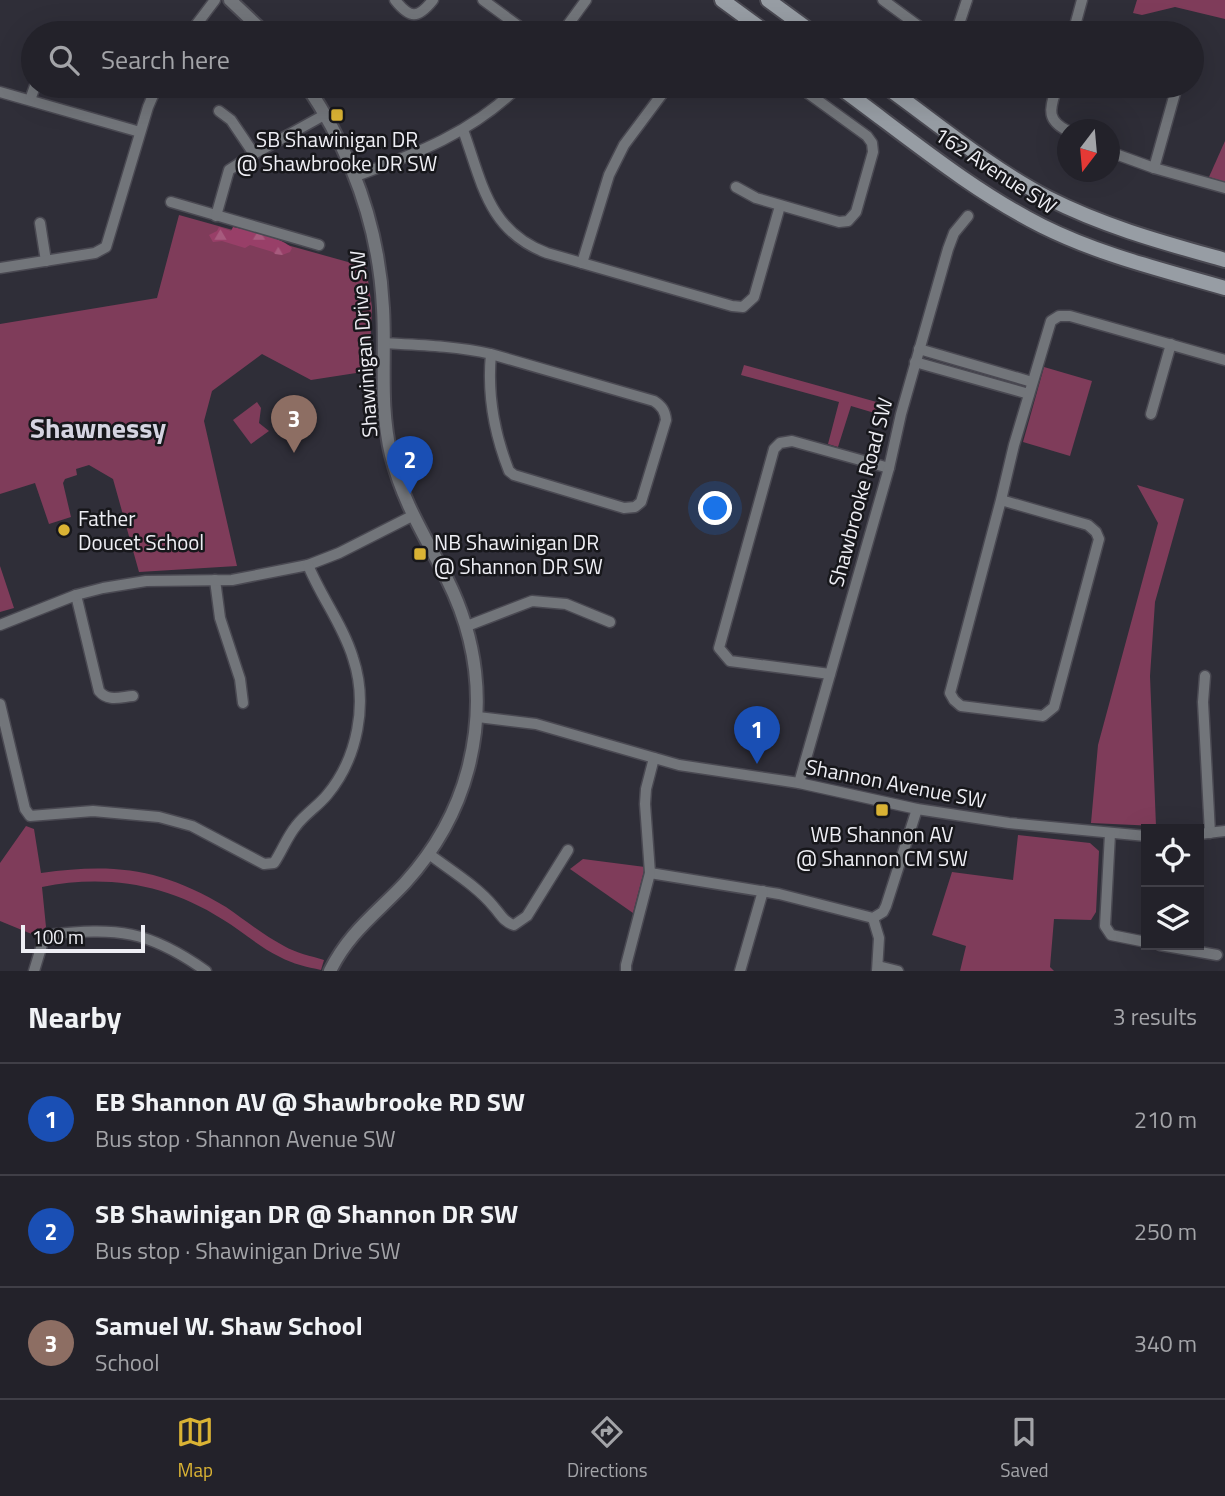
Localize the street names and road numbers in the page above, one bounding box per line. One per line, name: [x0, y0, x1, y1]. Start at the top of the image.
street label: 162 Avenue SW: [928, 118, 1064, 222]
street label: Shawinigan Drive SW: [341, 249, 385, 439]
street label: Shawbrooke Road SW: [819, 394, 901, 590]
street label: Shannon Avenue SW: [803, 750, 989, 816]

